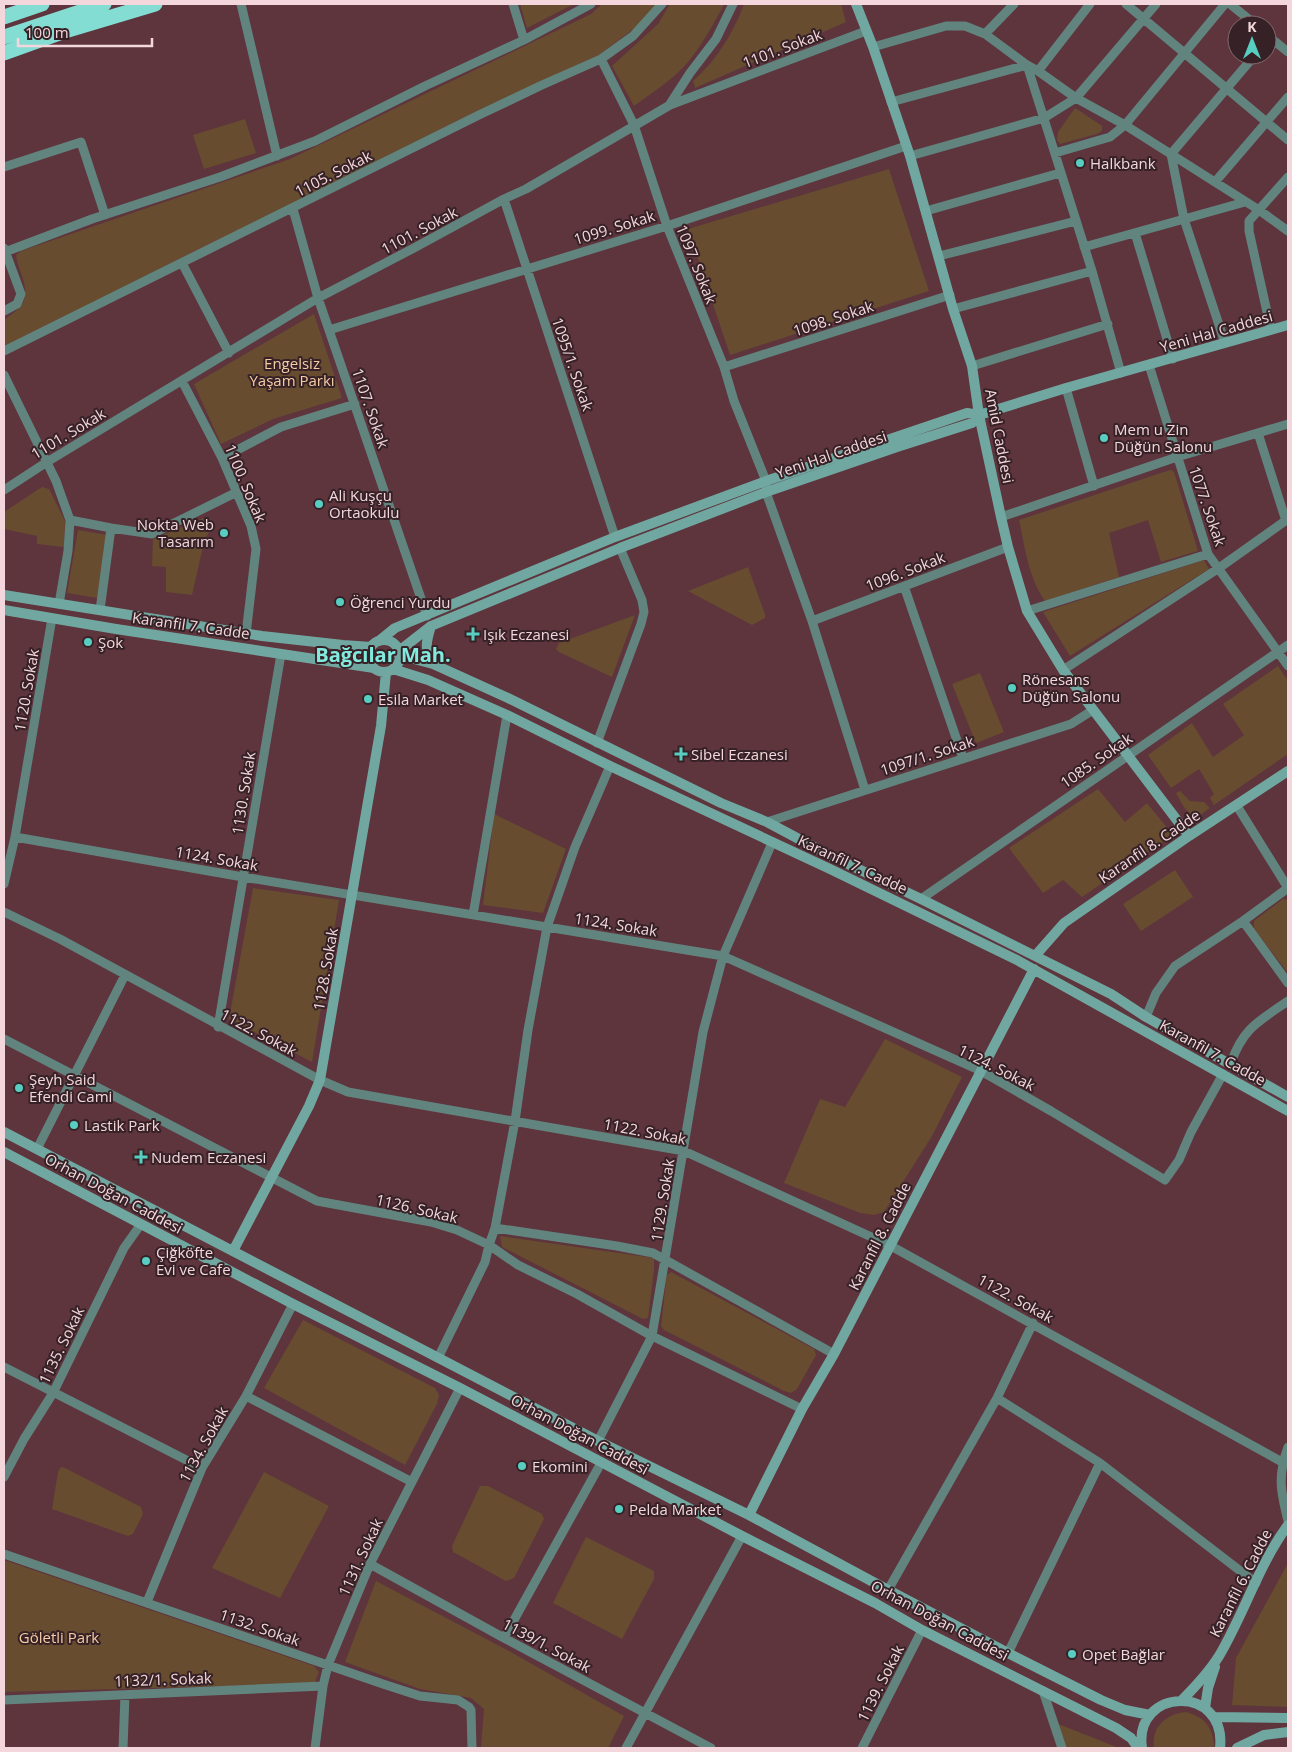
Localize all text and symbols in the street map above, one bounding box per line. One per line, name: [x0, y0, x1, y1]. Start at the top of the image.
scale bar: [18, 15, 151, 47]
north arrow: [1227, 15, 1277, 65]
text: K: [1247, 17, 1257, 36]
text: 100 m: [25, 22, 69, 42]
street label: 1101. Sokak: [739, 24, 825, 72]
street label: 1105. Sokak: [291, 145, 375, 201]
place label: Halkbank: [1090, 153, 1156, 173]
marker: Halkbank: [1074, 157, 1086, 169]
street label: 1101. Sokak: [377, 202, 461, 258]
street label: 1099. Sokak: [571, 205, 657, 249]
street label: 1097. Sokak: [672, 222, 722, 307]
street label: 1098. Sokak: [790, 296, 876, 340]
street label: Yeni Hal Caddesi: [1157, 305, 1275, 357]
street label: 1095/1. Sokak: [548, 315, 598, 413]
park label: Engelsiz Yaşam Parkı: [249, 353, 335, 390]
street label: 1107. Sokak: [348, 365, 394, 451]
street label: Amid Caddesi: [981, 387, 1019, 485]
street label: 1101. Sokak: [27, 403, 109, 463]
place label: Mem u Zin Düğün Salonu: [1114, 419, 1212, 456]
street label: Yeni Hal Caddesi: [773, 426, 889, 482]
marker: Mem u Zin Düğün Salonu: [1098, 432, 1110, 444]
street label: 1100. Sokak: [220, 441, 272, 525]
street label: 1077. Sokak: [1185, 463, 1231, 549]
place label: Ali Kuşçu Ortaokulu: [329, 485, 400, 522]
marker: Ali Kuşçu Ortaokulu: [313, 498, 325, 510]
place label: Nokta Web Tasarım: [137, 514, 214, 551]
marker: Nokta Web Tasarım: [218, 527, 230, 539]
street label: 1096. Sokak: [862, 547, 948, 595]
place label: Öğrenci Yurdu: [350, 592, 451, 612]
marker: Öğrenci Yurdu: [334, 596, 346, 608]
street label: Karanfil 7. Cadde: [131, 607, 251, 643]
place label: Işık Eczanesi: [483, 624, 569, 644]
marker: Işık Eczanesi: [467, 628, 479, 640]
place label: Şok: [98, 632, 123, 652]
marker: Şok: [82, 636, 94, 648]
district label: Bağcılar Mah.: [315, 641, 451, 668]
street label: 1120. Sokak: [9, 647, 43, 733]
place label: Rönesans Düğün Salonu: [1022, 669, 1120, 706]
marker: Rönesans Düğün Salonu: [1006, 682, 1018, 694]
place label: Esila Market: [378, 689, 463, 709]
marker: Esila Market: [362, 693, 374, 705]
street label: 1085. Sokak: [1056, 728, 1136, 792]
street label: 1097/1. Sokak: [878, 730, 977, 780]
place label: Sibel Eczanesi: [691, 744, 788, 764]
marker: Sibel Eczanesi: [675, 748, 687, 760]
street label: 1130. Sokak: [227, 750, 259, 836]
street label: Karanfil 8. Cadde: [1094, 805, 1204, 887]
street label: Karanfil 7. Cadde: [795, 830, 911, 898]
street label: 1124. Sokak: [174, 841, 260, 875]
street label: 1124. Sokak: [573, 908, 659, 940]
street label: 1128. Sokak: [308, 926, 342, 1012]
street label: 1122. Sokak: [217, 1004, 301, 1060]
street label: Karanfil 7. Cadde: [1156, 1014, 1270, 1090]
street label: 1124. Sokak: [955, 1039, 1039, 1095]
place label: Şeyh Said Efendi Cami: [29, 1069, 112, 1106]
marker: Şeyh Said Efendi Cami: [13, 1082, 25, 1094]
street label: 1122. Sokak: [602, 1113, 688, 1149]
place label: Lastik Park: [84, 1115, 160, 1135]
marker: Lastik Park: [68, 1119, 80, 1131]
place label: Nudem Eczanesi: [151, 1147, 266, 1167]
street label: Orhan Doğan Caddesi: [42, 1148, 186, 1238]
marker: Nudem Eczanesi: [135, 1151, 147, 1163]
street label: 1129. Sokak: [646, 1157, 678, 1243]
street label: Karanfil 8. Cadde: [843, 1179, 915, 1293]
street label: 1126. Sokak: [374, 1189, 460, 1227]
place label: Çiğköfte Evi ve Cafe: [156, 1242, 231, 1279]
marker: Çiğköfte Evi ve Cafe: [140, 1255, 152, 1267]
street label: 1122. Sokak: [975, 1269, 1057, 1327]
street label: 1135. Sokak: [34, 1303, 88, 1387]
street label: Orhan Doğan Caddesi: [508, 1389, 652, 1479]
street label: 1134. Sokak: [174, 1403, 232, 1485]
place label: Ekomini: [532, 1456, 588, 1476]
marker: Ekomini: [516, 1460, 528, 1472]
place label: Pelda Market: [629, 1499, 721, 1519]
marker: Pelda Market: [613, 1503, 625, 1515]
street label: 1131. Sokak: [333, 1515, 387, 1599]
street label: Karanfil 6. Cadde: [1204, 1526, 1276, 1640]
street label: Orhan Doğan Caddesi: [868, 1575, 1012, 1665]
street label: 1132. Sokak: [217, 1604, 303, 1650]
street label: 1139/1. Sokak: [499, 1613, 595, 1677]
park label: Göletli Park: [19, 1627, 99, 1647]
street label: 1139. Sokak: [852, 1641, 908, 1725]
place label: Opet Bağlar: [1082, 1644, 1165, 1664]
marker: Opet Bağlar: [1066, 1648, 1078, 1660]
street label: 1132/1. Sokak: [114, 1667, 212, 1691]

